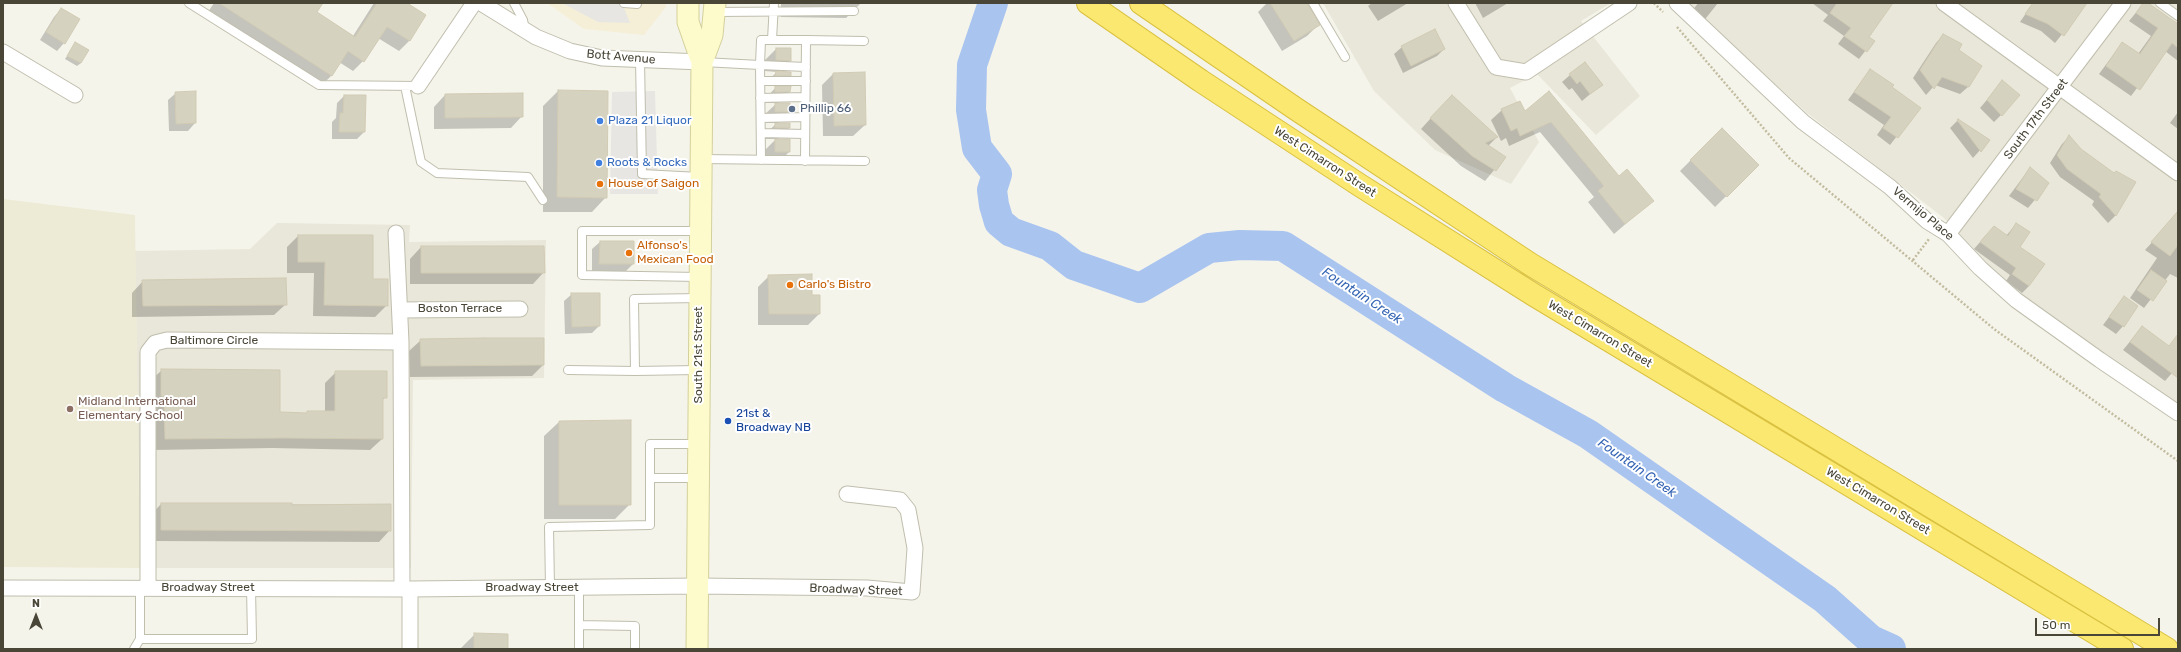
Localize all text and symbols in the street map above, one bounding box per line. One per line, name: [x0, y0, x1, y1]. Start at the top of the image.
street label: Bott Avenue: [586, 47, 656, 67]
street label: South 17th Street: [2001, 76, 2071, 162]
place label: Phillip 66: [800, 102, 851, 116]
marker: Phillip 66: [787, 104, 797, 114]
place label: Plaza 21 Liquor: [608, 114, 692, 128]
marker: Plaza 21 Liquor: [595, 116, 605, 126]
street label: West Cimarron Street: [1271, 124, 1379, 200]
place label: Roots & Rocks: [607, 156, 687, 170]
marker: Roots & Rocks: [594, 158, 604, 168]
place label: House of Saigon: [608, 177, 699, 191]
marker: House of Saigon: [595, 179, 605, 189]
street label: Vermijo Place: [1889, 184, 1957, 244]
place label: Alfonso's Mexican Food: [637, 239, 714, 267]
marker: Alfonso's Mexican Food: [624, 248, 634, 258]
water label: Fountain Creek: [1319, 264, 1405, 328]
place label: Carlo's Bistro: [798, 278, 871, 292]
marker: Carlo's Bistro: [785, 280, 795, 290]
street label: West Cimarron Street: [1545, 297, 1655, 371]
street label: Boston Terrace: [418, 302, 502, 316]
street label: South 21st Street: [692, 306, 706, 404]
street label: Baltimore Circle: [170, 334, 258, 348]
place label: Midland International Elementary School: [78, 395, 196, 423]
marker: Midland International Elementary School: [65, 404, 75, 414]
place label: 21st & Broadway NB: [736, 407, 811, 435]
marker: 21st & Broadway NB: [723, 416, 733, 426]
water label: Fountain Creek: [1595, 435, 1679, 501]
street label: West Cimarron Street: [1823, 464, 1933, 538]
street label: Broadway Street: [161, 581, 255, 595]
street label: Broadway Street: [485, 581, 579, 595]
street label: Broadway Street: [809, 581, 903, 599]
north arrow: [16, 596, 56, 636]
text: N: [32, 597, 40, 610]
scale bar: [2037, 610, 2162, 636]
text: 50 m: [2042, 618, 2070, 632]

